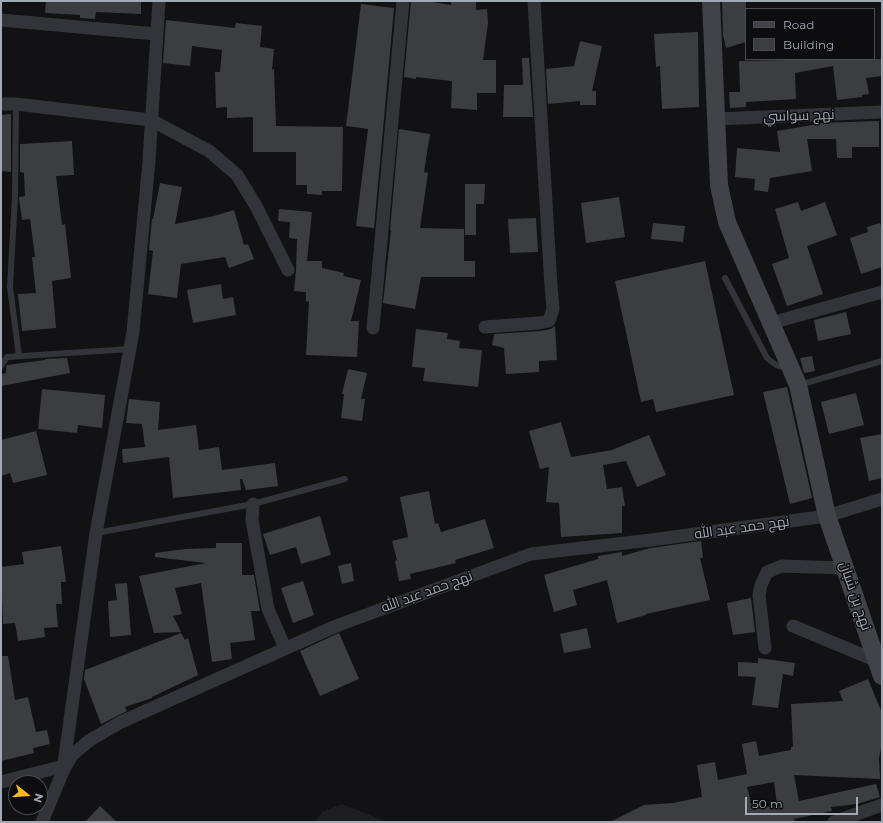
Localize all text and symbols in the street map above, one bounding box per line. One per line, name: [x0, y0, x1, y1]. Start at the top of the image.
legend: [745, 8, 875, 60]
text: Road: [783, 17, 814, 32]
text: Building: [783, 37, 834, 52]
street label: نهج سواسي: [763, 106, 835, 126]
street label: نهج حمد عبد الله: [693, 513, 791, 543]
street label: نهج بن شبان: [835, 559, 875, 633]
street label: نهج حمد عبد الله: [379, 568, 475, 616]
north arrow: [8, 775, 48, 815]
scale bar: [747, 789, 860, 815]
text: N: [31, 792, 47, 805]
text: 50 m: [752, 796, 783, 811]

